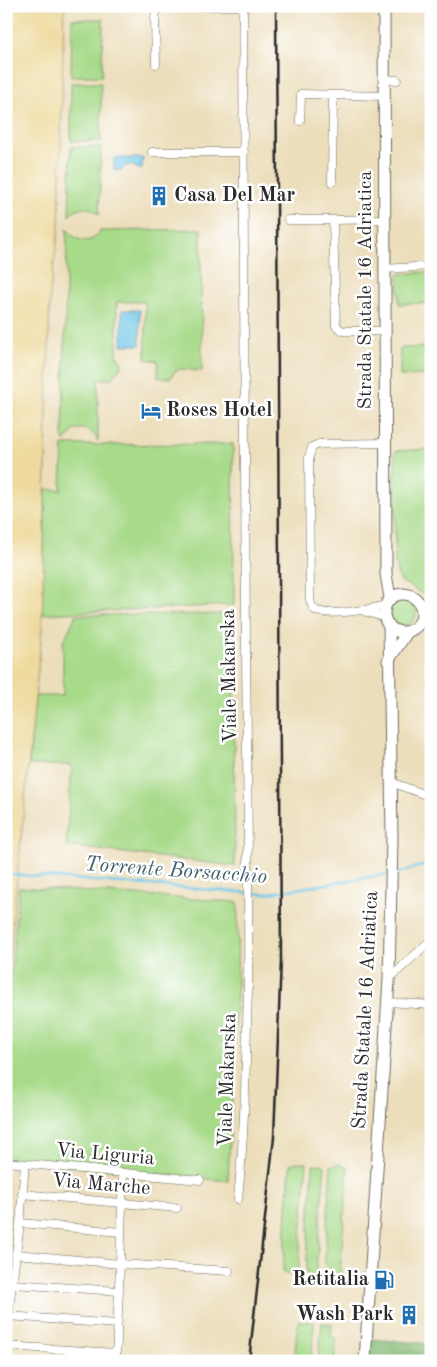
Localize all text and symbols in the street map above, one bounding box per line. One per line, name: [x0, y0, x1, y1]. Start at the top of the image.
street label: Strada Statale 16 Adriatica: [356, 171, 376, 409]
building icon: Casa Del Mar: [148, 185, 170, 207]
place label: Casa Del Mar: [174, 186, 296, 206]
hotel icon: Roses Hotel: [140, 400, 162, 422]
place label: Roses Hotel: [166, 401, 272, 421]
street label: Viale Makarska: [219, 609, 241, 743]
water label: Torrente Borsacchio: [84, 854, 268, 888]
street label: Strada Statale 16 Adriatica: [350, 890, 382, 1130]
street label: Viale Makarska: [216, 1013, 240, 1147]
street label: Via Liguria: [55, 1141, 155, 1169]
street label: Via Marche: [51, 1171, 151, 1199]
fuel station icon: Retitalia: [373, 1269, 395, 1291]
place label: Retitalia: [292, 1270, 369, 1290]
building icon: Wash Park: [398, 1304, 420, 1326]
place label: Wash Park: [296, 1305, 394, 1325]

